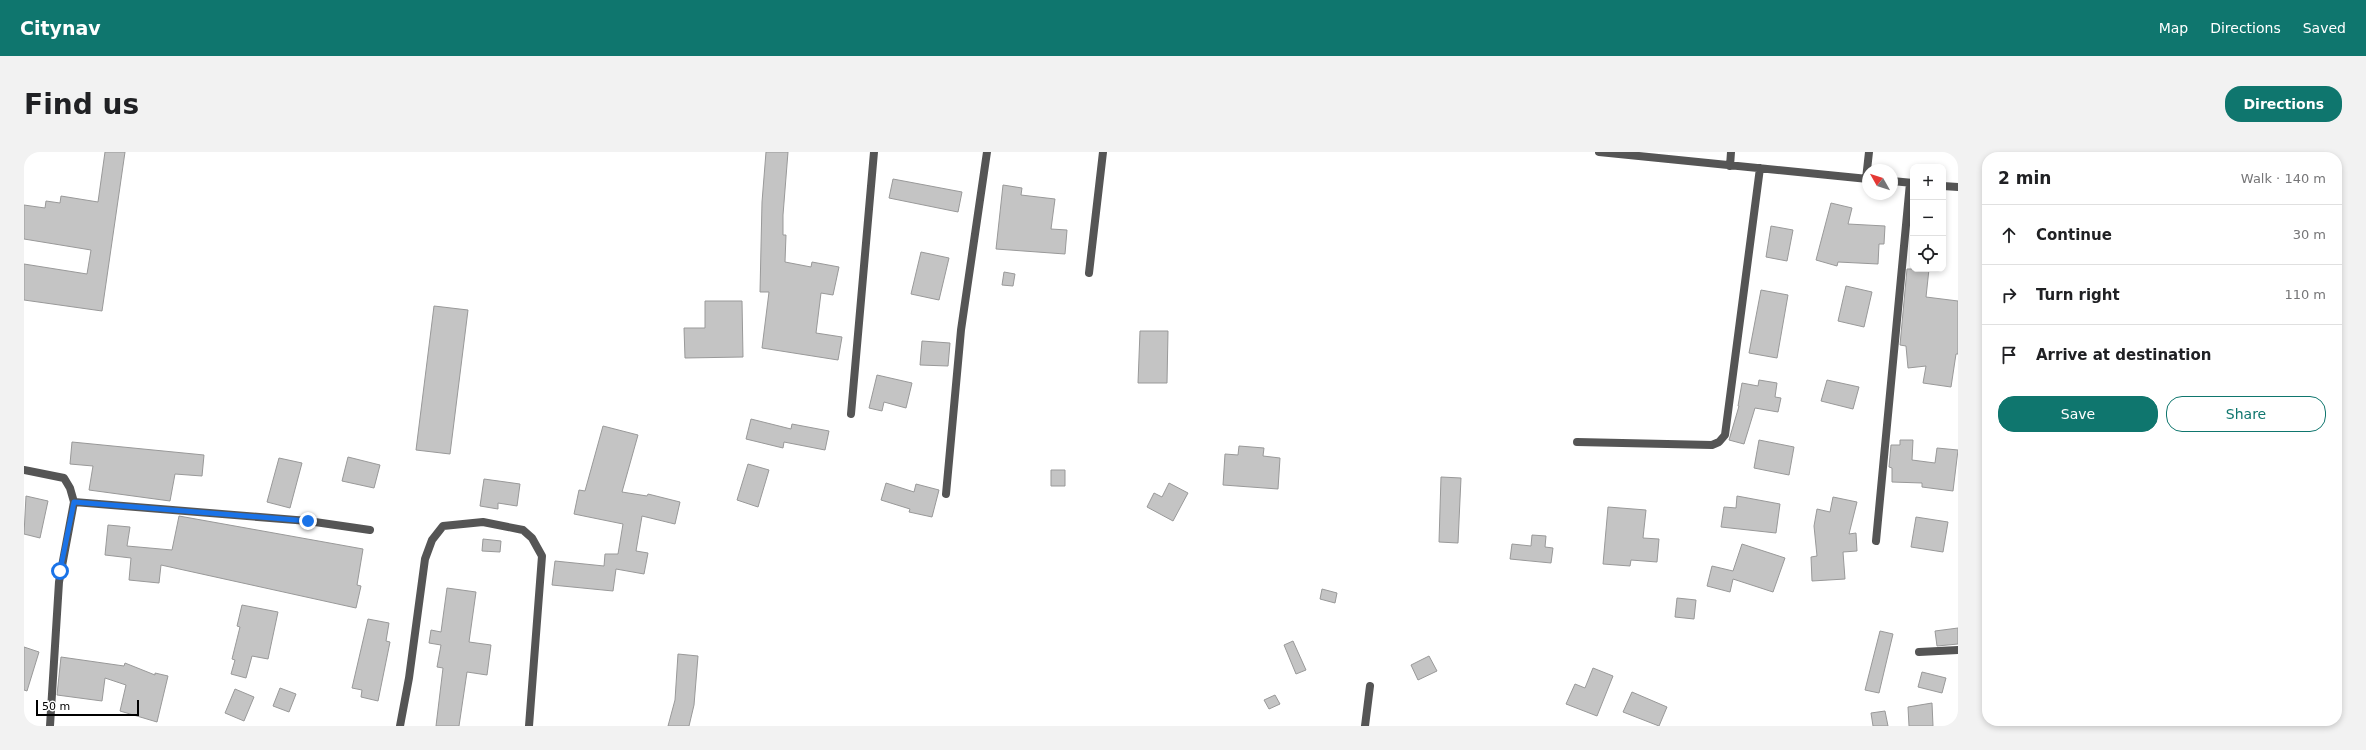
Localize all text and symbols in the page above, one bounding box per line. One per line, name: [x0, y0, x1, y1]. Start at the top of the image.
text: Citynav: [20, 17, 101, 39]
text: Map: [2159, 20, 2188, 36]
text: Directions: [2210, 20, 2281, 36]
text: Saved: [2303, 20, 2346, 36]
button: Directions: [2225, 86, 2342, 122]
text: Find us: [24, 88, 139, 121]
north arrow: [1862, 164, 1898, 200]
map controls: [1910, 164, 1946, 272]
button: +: [1910, 164, 1946, 200]
text: 2 min: [1998, 168, 2051, 188]
text: Walk · 140 m: [2241, 171, 2326, 186]
button: −: [1910, 200, 1946, 236]
icon: ahead: [1998, 224, 2020, 246]
text: Continue: [2036, 226, 2112, 244]
text: 30 m: [2293, 227, 2326, 242]
button: locate: [1910, 236, 1946, 272]
icon: right: [1998, 284, 2020, 306]
text: Turn right: [2036, 286, 2120, 304]
text: 110 m: [2284, 287, 2326, 302]
icon: arrive: [1998, 344, 2020, 366]
text: Arrive at destination: [2036, 346, 2211, 364]
button: Save: [1998, 396, 2158, 432]
button: Share: [2166, 396, 2326, 432]
route end: [299, 512, 317, 530]
route start: [51, 562, 69, 580]
scale bar: [36, 698, 139, 717]
text: 50 m: [42, 700, 70, 713]

